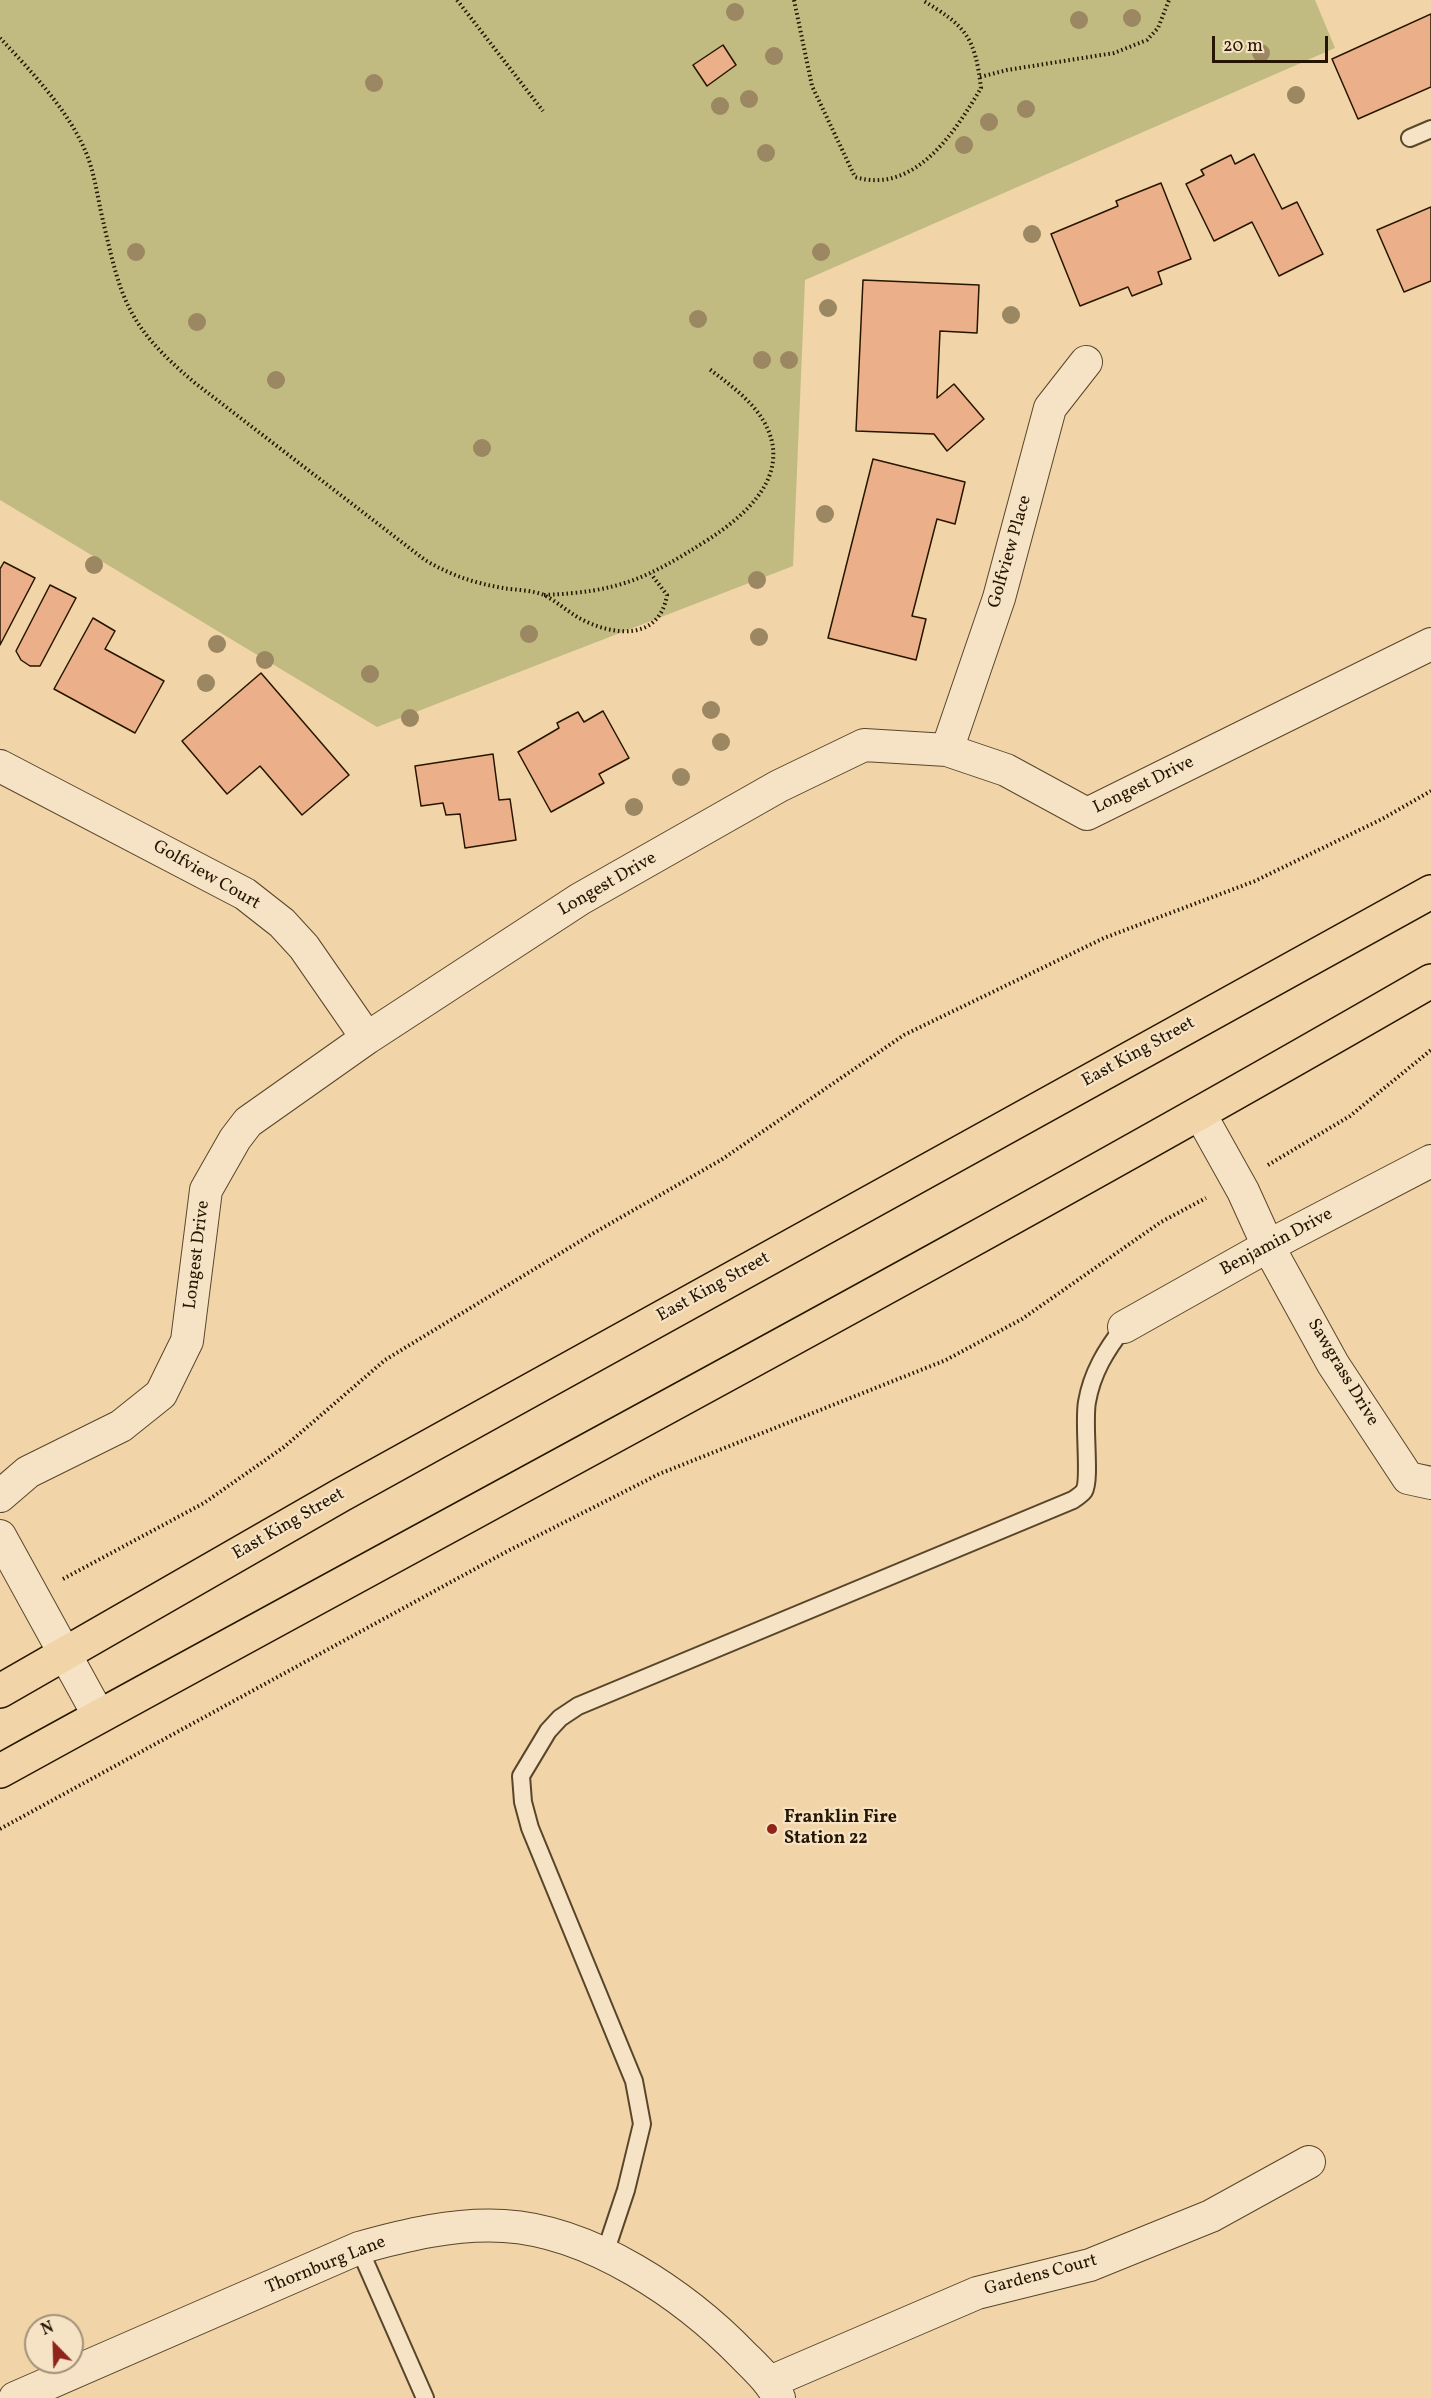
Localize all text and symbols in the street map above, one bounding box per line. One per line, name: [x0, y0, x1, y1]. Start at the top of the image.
scale bar: [1215, 24, 1330, 62]
text: 20 m: [1223, 34, 1263, 59]
street label: Golfview Place: [985, 493, 1037, 611]
street label: Longest Drive: [1090, 752, 1198, 820]
street label: Golfview Court: [149, 837, 263, 915]
street label: Longest Drive: [555, 848, 661, 922]
street label: East King Street: [1079, 1013, 1199, 1093]
street label: Longest Drive: [181, 1199, 215, 1311]
street label: Benjamin Drive: [1217, 1204, 1337, 1282]
street label: East King Street: [654, 1248, 774, 1328]
street label: Sawgrass Drive: [1302, 1316, 1382, 1430]
street label: East King Street: [229, 1484, 349, 1566]
place label: Franklin Fire Station 22: [784, 1808, 897, 1850]
marker: Franklin Fire Station 22: [765, 1822, 779, 1836]
street label: Thornburg Lane: [263, 2232, 389, 2300]
street label: Gardens Court: [982, 2251, 1100, 2301]
north arrow: [24, 2314, 84, 2374]
text: N: [38, 2317, 57, 2342]

